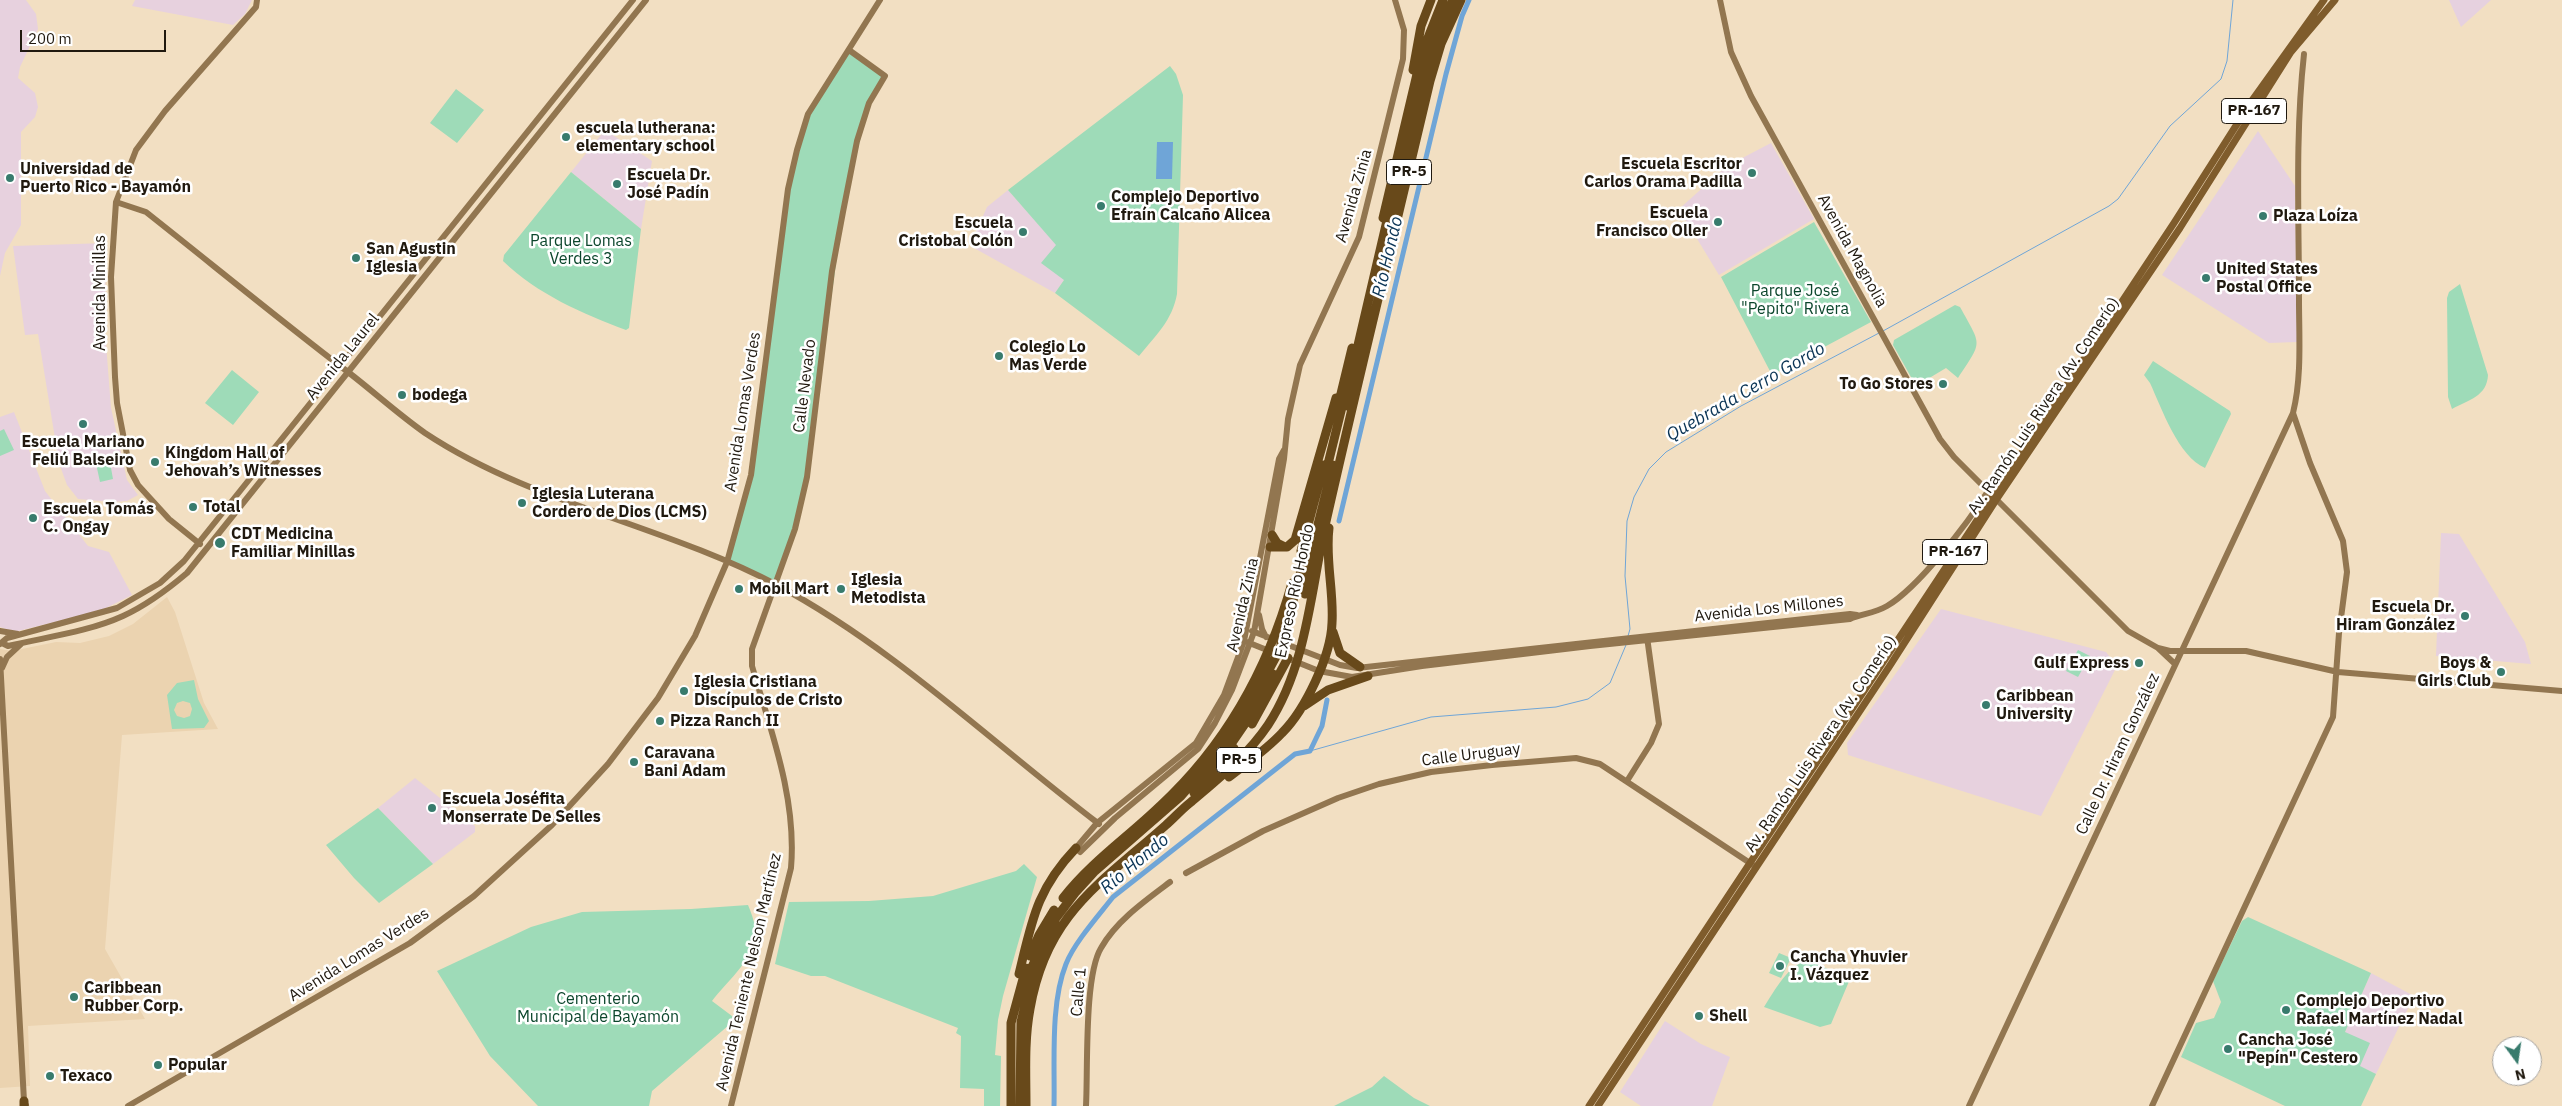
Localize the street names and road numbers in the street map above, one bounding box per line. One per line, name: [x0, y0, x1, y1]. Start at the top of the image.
road number: PR-167: [2222, 98, 2286, 124]
street label: Avenida Zinia: [1332, 147, 1376, 245]
road number: PR-5: [1386, 160, 1432, 184]
street label: Avenida Magnolia: [1813, 191, 1891, 311]
street label: Avenida Minillas: [90, 235, 110, 351]
street label: Av. Ramón Luis Rivera (Av. Comerío): [1964, 294, 2124, 518]
street label: Avenida Laurel: [302, 310, 384, 404]
street label: Avenida Lomas Verdes: [721, 331, 765, 493]
street label: Calle Nevado: [790, 338, 820, 434]
street label: Expreso Río Hondo: [1271, 522, 1319, 660]
road number: PR-167: [1922, 540, 1988, 564]
street label: Avenida Zinia: [1223, 556, 1263, 654]
street label: Avenida Los Millones: [1694, 592, 1844, 626]
street label: Av. Ramón Luis Rivera (Av. Comerío): [1741, 632, 1901, 856]
street label: Calle Dr. Hiram González: [2072, 670, 2164, 838]
street label: Calle Uruguay: [1421, 739, 1521, 771]
road number: PR-5: [1216, 748, 1262, 772]
street label: Avenida Teniente Nelson Martínez: [712, 851, 786, 1093]
street label: Avenida Lomas Verdes: [285, 904, 433, 1006]
street label: Calle 1: [1067, 967, 1091, 1017]

